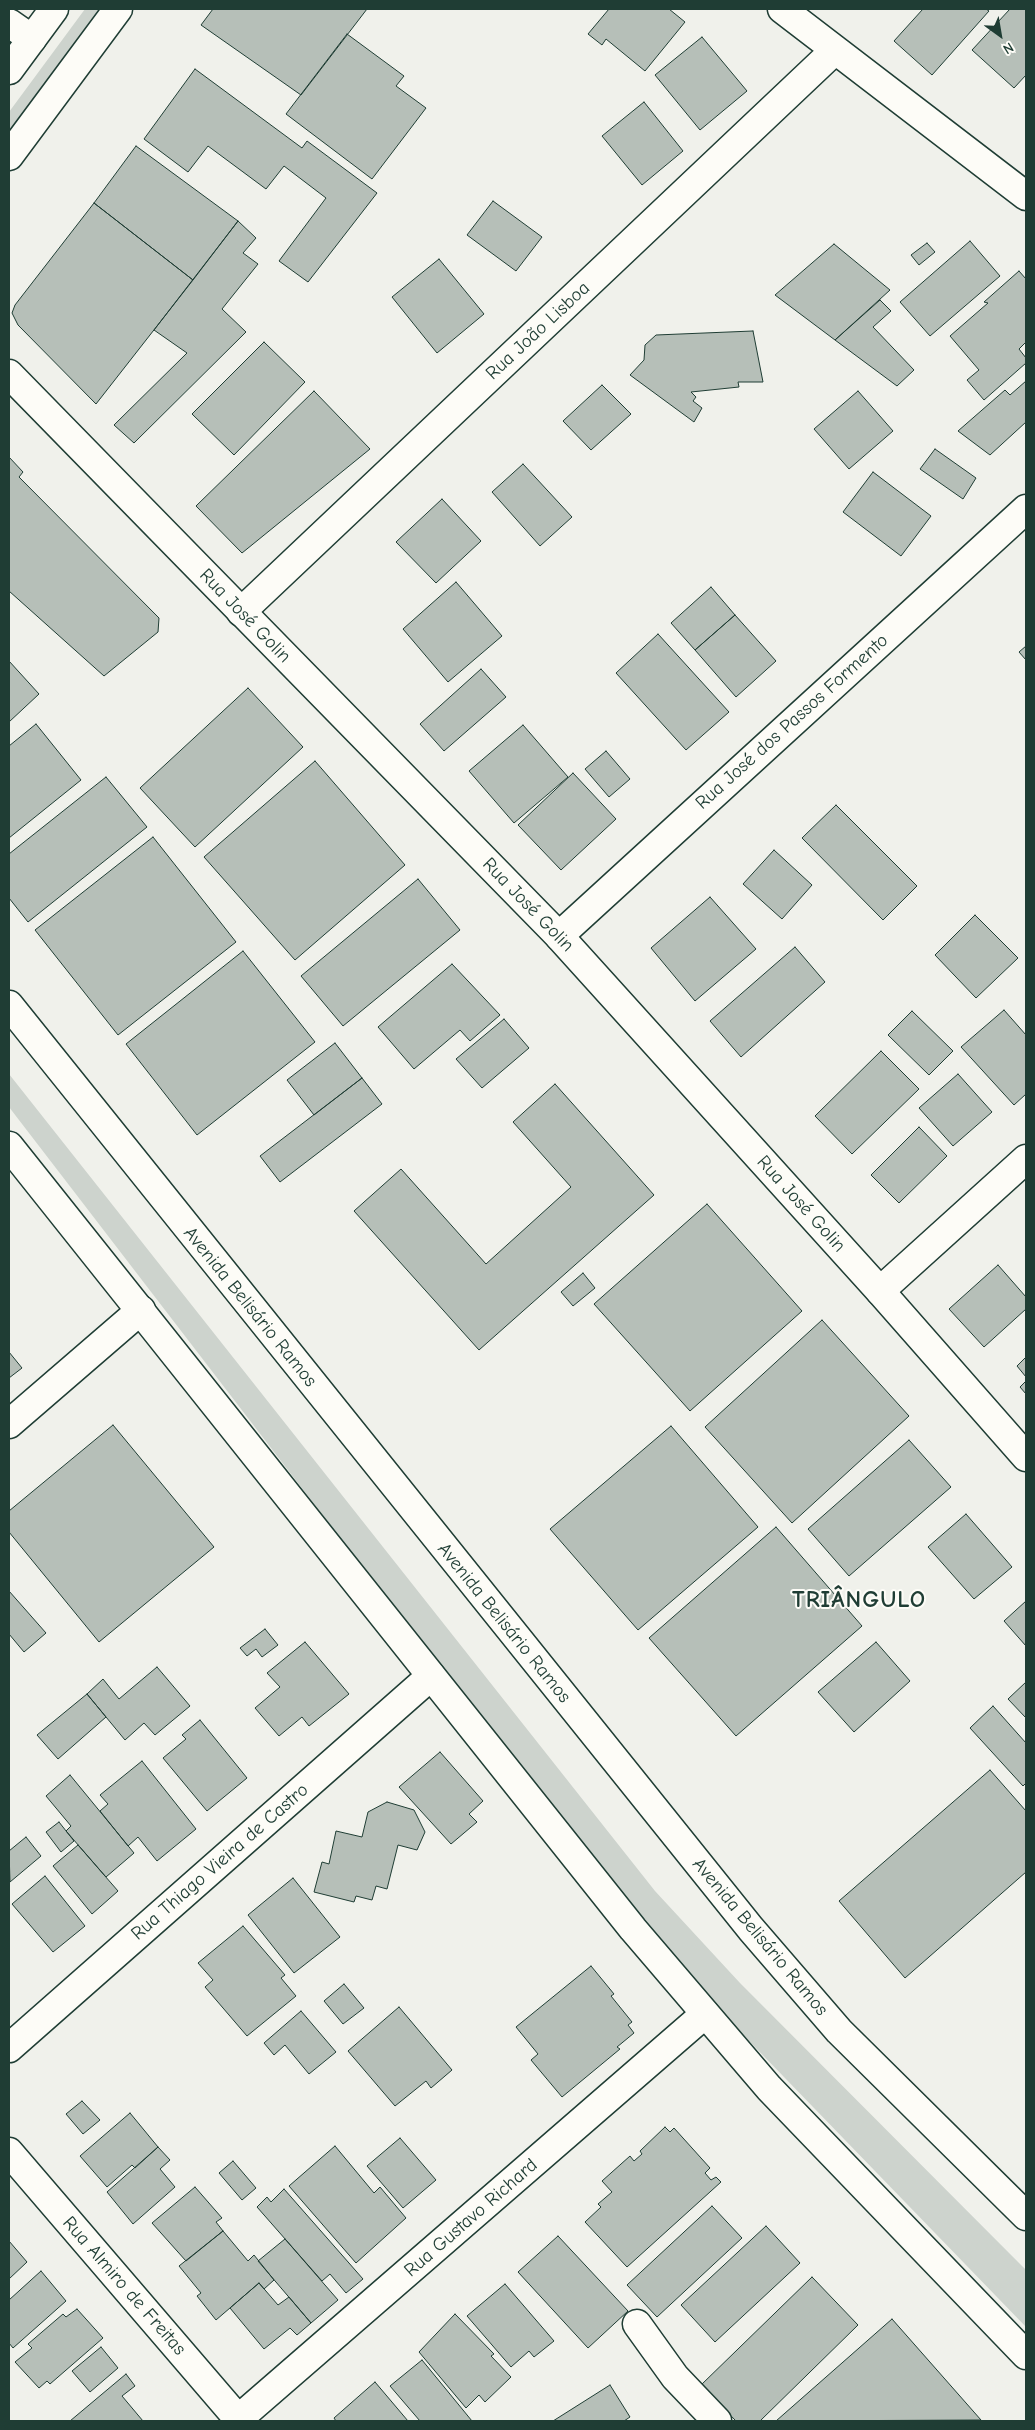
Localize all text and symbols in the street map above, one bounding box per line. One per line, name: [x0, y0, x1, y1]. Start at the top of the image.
north arrow: [975, 10, 1025, 60]
text: N: [1000, 39, 1017, 58]
street label: Rua João Lisboa: [481, 277, 595, 385]
street label: Rua José Golin: [194, 564, 296, 668]
street label: Rua José dos Passos Formento: [691, 629, 893, 815]
street label: Rua José Golin: [477, 853, 579, 957]
street label: Rua José Golin: [752, 1151, 850, 1257]
street label: Avenida Belisário Ramos: [178, 1222, 322, 1392]
street label: Avenida Belisário Ramos: [432, 1538, 576, 1708]
district label: TRIÂNGULO: [791, 1586, 927, 1614]
street label: Rua Thiago Vieira de Castro: [127, 1779, 313, 1945]
street label: Avenida Belisário Ramos: [687, 1853, 833, 2021]
street label: Rua Gustavo Richard: [400, 2154, 542, 2282]
street label: Rua Almiro de Freitas: [57, 2212, 191, 2360]

